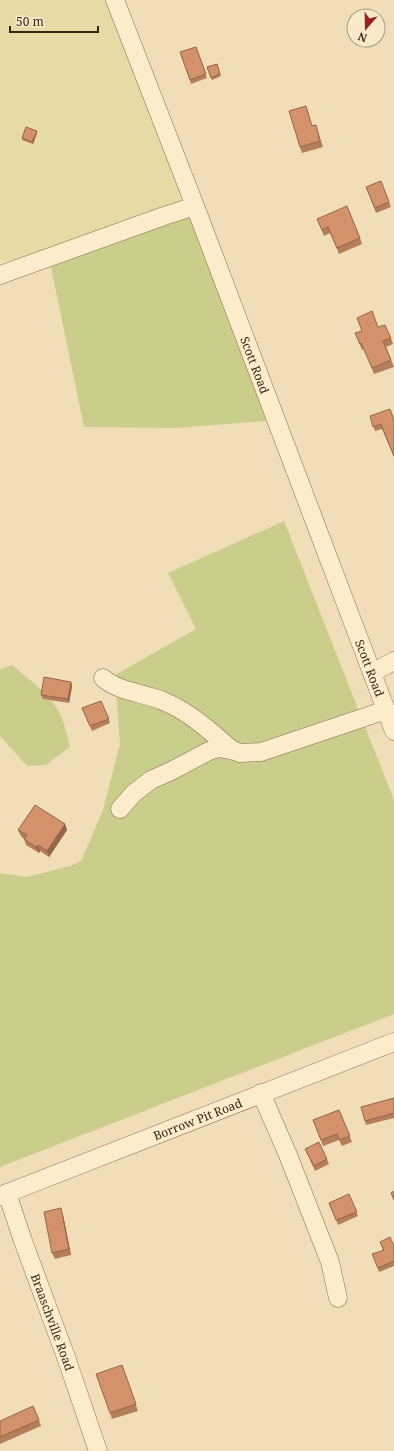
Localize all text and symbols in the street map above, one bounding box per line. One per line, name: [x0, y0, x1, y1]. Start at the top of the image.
scale bar: [10, 8, 98, 34]
north arrow: [346, 8, 386, 48]
text: 50 m: [16, 13, 44, 30]
text: N: [355, 29, 369, 46]
street label: Scott Road: [237, 334, 274, 397]
street label: Scott Road: [352, 637, 389, 700]
street label: Borrow Pit Road: [151, 1094, 245, 1144]
street label: Braaschville Road: [27, 1271, 79, 1374]

